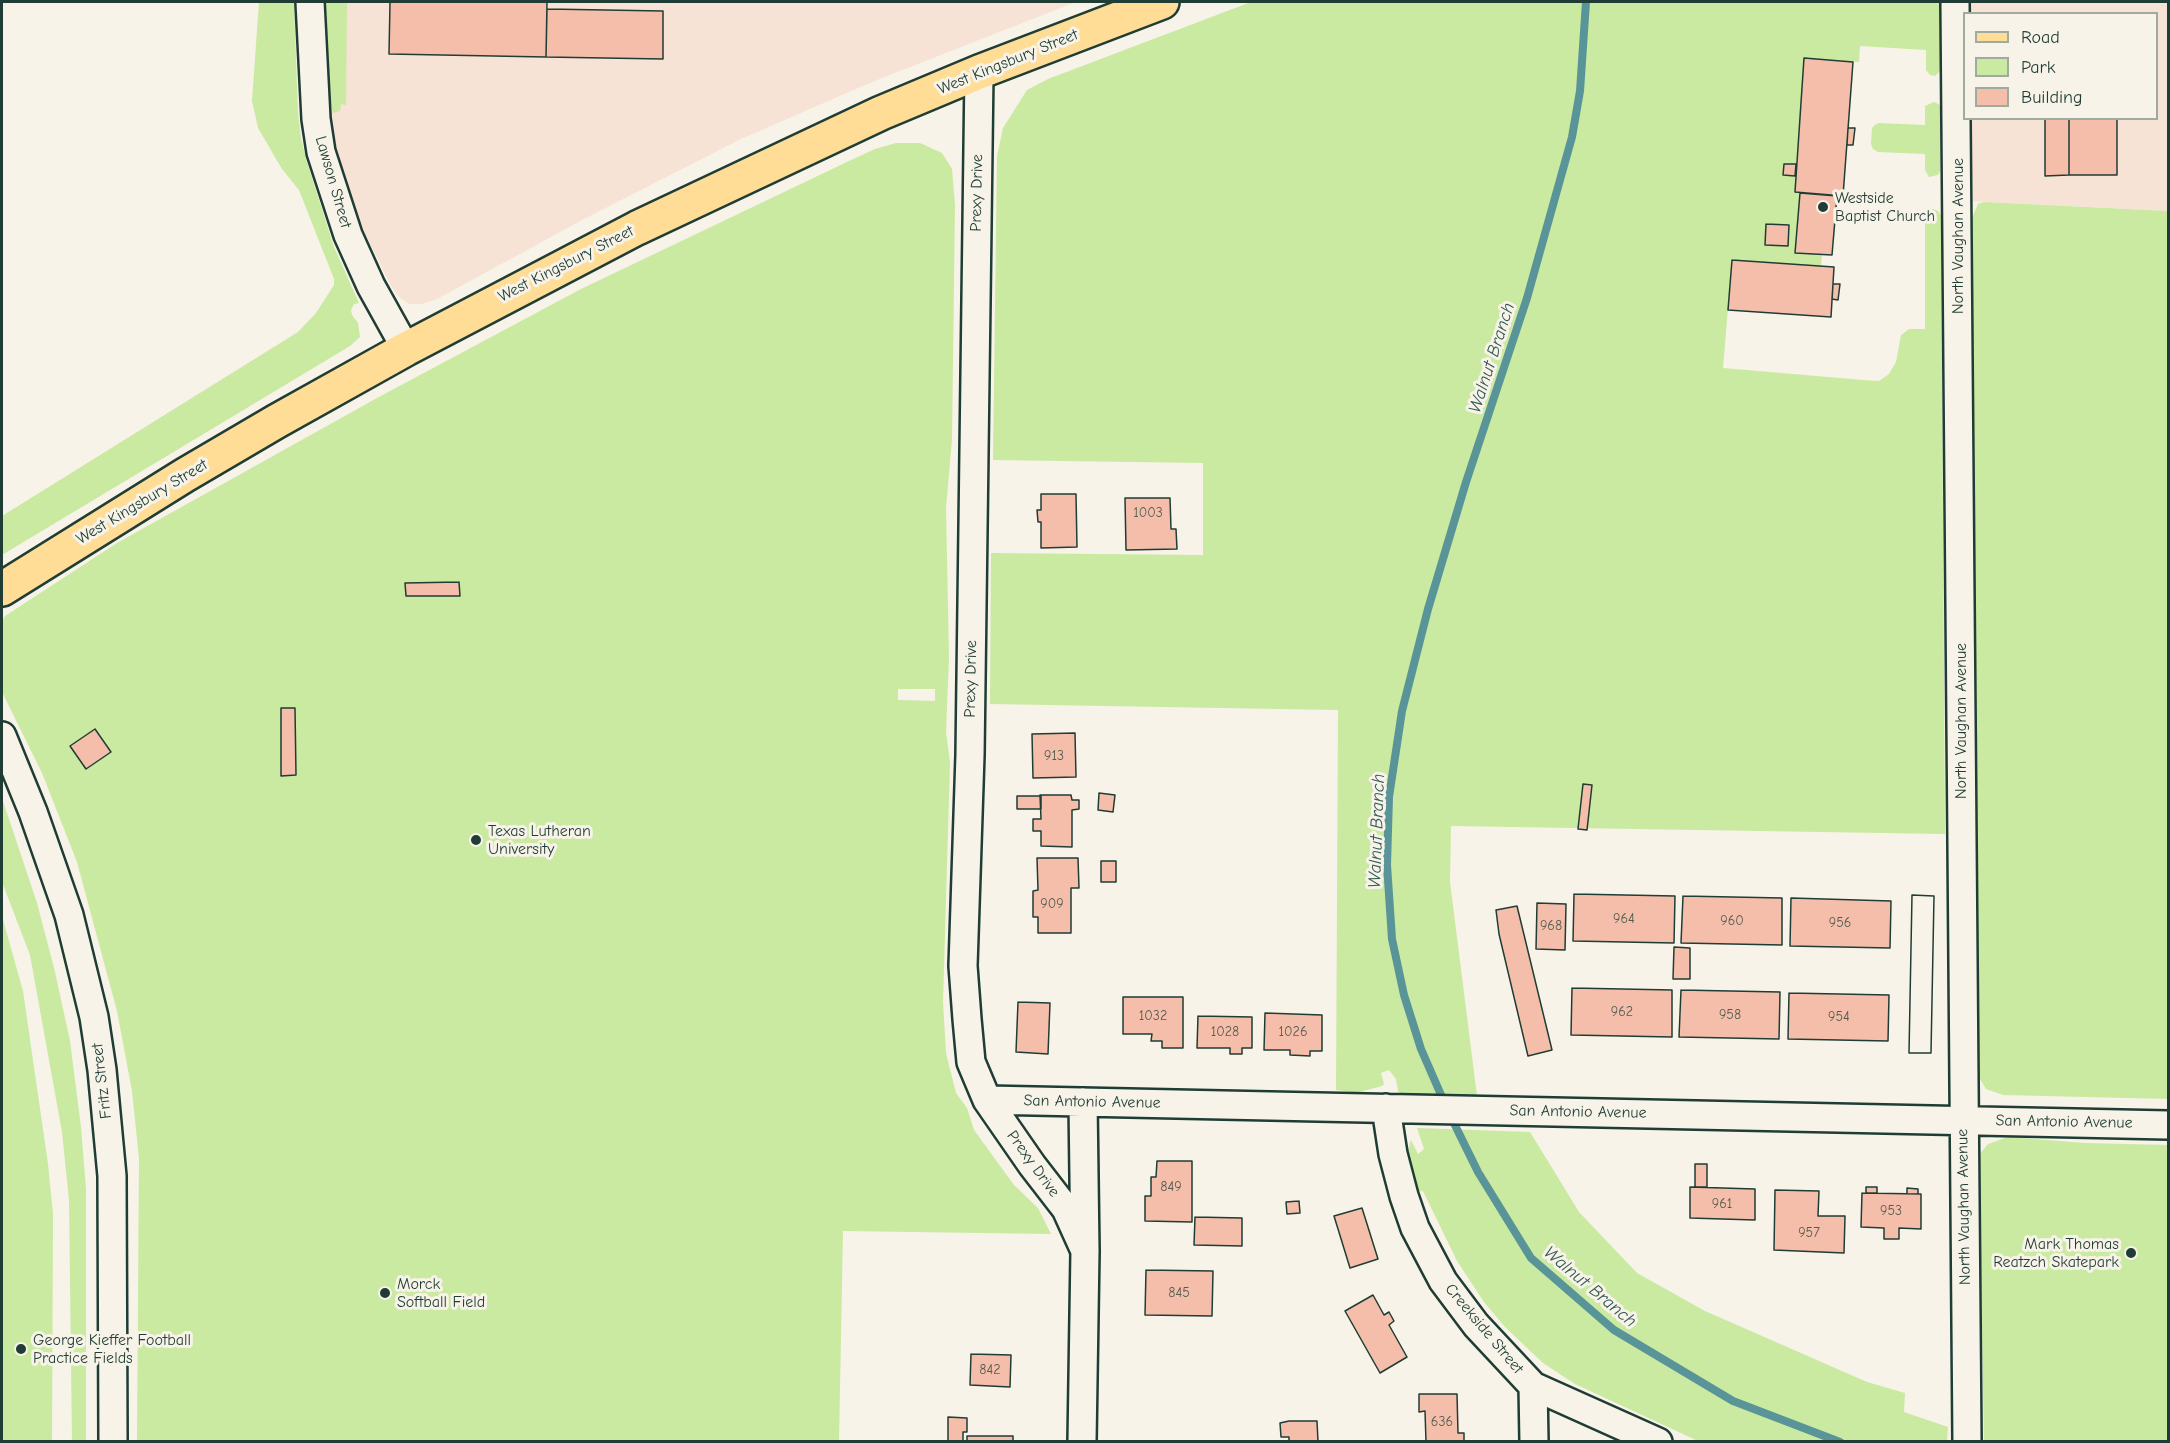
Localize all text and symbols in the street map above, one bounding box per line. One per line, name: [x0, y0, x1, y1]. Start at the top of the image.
legend: [1963, 12, 2158, 120]
street label: West Kingsbury Street: [935, 25, 1081, 99]
text: Road: [2021, 27, 2060, 48]
text: Park: [2021, 57, 2055, 78]
text: Building: [2021, 87, 2083, 108]
street label: Lawson Street: [311, 134, 355, 230]
street label: Prexy Drive: [967, 154, 987, 232]
street label: North Vaughan Avenue: [1948, 158, 1968, 314]
place label: Westside Baptist Church: [1835, 188, 1935, 226]
marker: Westside Baptist Church: [1816, 200, 1830, 214]
street label: West Kingsbury Street: [495, 221, 637, 307]
water label: Walnut Branch: [1464, 300, 1520, 416]
street label: West Kingsbury Street: [73, 455, 211, 549]
house number: 1003: [1133, 505, 1163, 521]
street label: Prexy Drive: [961, 640, 981, 718]
street label: North Vaughan Avenue: [1951, 643, 1971, 799]
house number: 913: [1044, 748, 1064, 764]
water label: Walnut Branch: [1364, 773, 1390, 889]
place label: Texas Lutheran University: [488, 821, 591, 859]
marker: Texas Lutheran University: [469, 833, 483, 847]
house number: 909: [1040, 896, 1064, 912]
house number: 964: [1613, 911, 1635, 927]
house number: 960: [1720, 913, 1744, 929]
house number: 956: [1829, 915, 1851, 931]
house number: 968: [1540, 918, 1562, 934]
house number: 962: [1611, 1004, 1633, 1020]
house number: 958: [1719, 1007, 1741, 1023]
house number: 1032: [1139, 1008, 1167, 1024]
house number: 954: [1828, 1009, 1850, 1025]
house number: 1028: [1211, 1024, 1239, 1040]
house number: 1026: [1279, 1024, 1307, 1040]
street label: Fritz Street: [88, 1042, 116, 1120]
street label: San Antonio Avenue: [1023, 1091, 1161, 1113]
street label: San Antonio Avenue: [1509, 1101, 1647, 1123]
street label: San Antonio Avenue: [1995, 1111, 2133, 1133]
street label: Prexy Drive: [1002, 1127, 1064, 1201]
street label: North Vaughan Avenue: [1953, 1129, 1975, 1285]
house number: 849: [1160, 1179, 1182, 1195]
house number: 961: [1712, 1196, 1732, 1212]
house number: 953: [1880, 1203, 1902, 1219]
house number: 957: [1798, 1225, 1820, 1241]
place label: Mark Thomas Reatzch Skatepark: [1993, 1234, 2119, 1272]
water label: Walnut Branch: [1539, 1242, 1641, 1332]
marker: Mark Thomas Reatzch Skatepark: [2124, 1246, 2138, 1260]
place label: Morck Softball Field: [397, 1274, 485, 1312]
street label: Creekside Street: [1441, 1280, 1527, 1378]
house number: 845: [1168, 1285, 1190, 1301]
marker: Morck Softball Field: [378, 1286, 392, 1300]
place label: George Kieffer Football Practice Fields: [33, 1330, 191, 1368]
marker: George Kieffer Football Practice Fields: [14, 1342, 28, 1356]
house number: 842: [979, 1362, 1001, 1378]
house number: 636: [1431, 1414, 1453, 1430]

